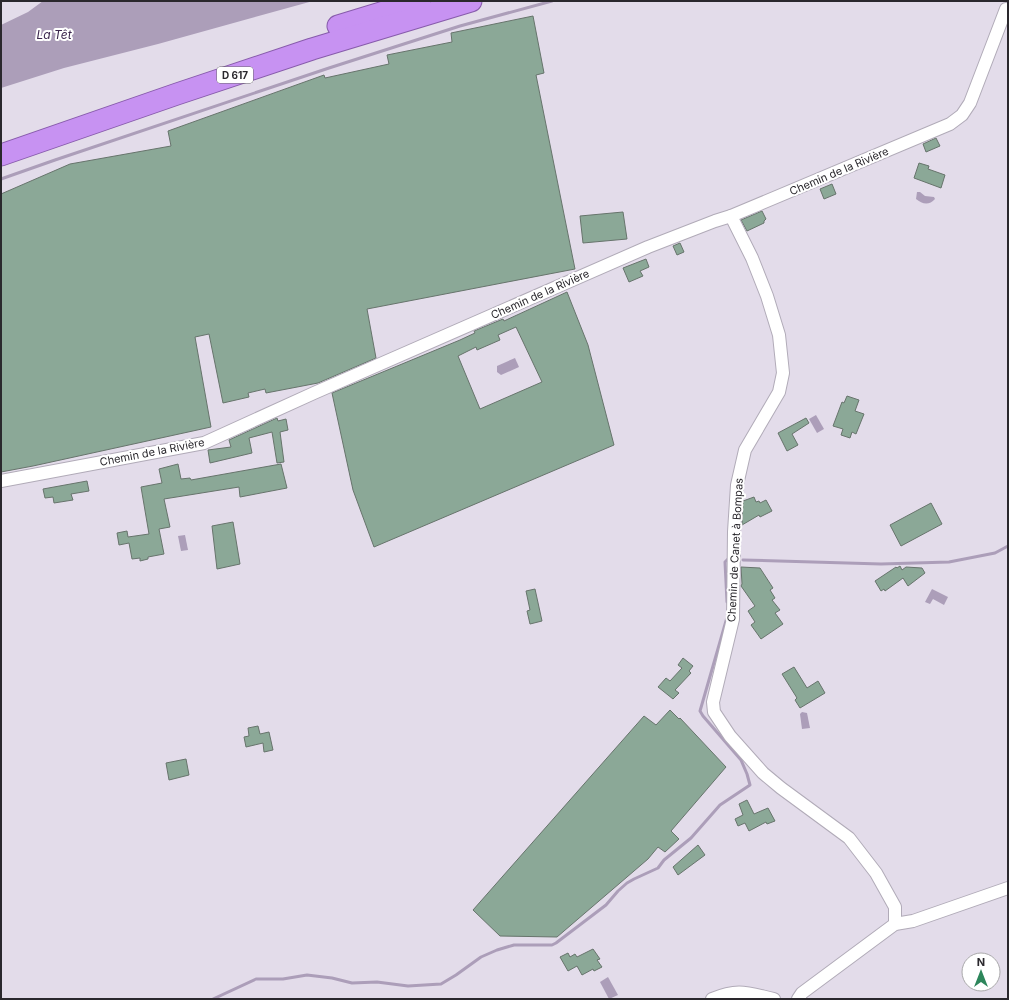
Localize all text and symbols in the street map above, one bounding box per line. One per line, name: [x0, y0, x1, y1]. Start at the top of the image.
water label: La Têt: [36, 27, 73, 42]
road number: D 617: [217, 67, 253, 83]
street label: Chemin de la Rivière: [787, 144, 891, 198]
street label: Chemin de la Rivière: [489, 266, 591, 322]
street label: Chemin de la Rivière: [98, 435, 206, 469]
street label: Chemin de Canet à Bompas: [724, 477, 746, 622]
north arrow: [961, 952, 1001, 992]
text: N: [977, 955, 985, 969]

